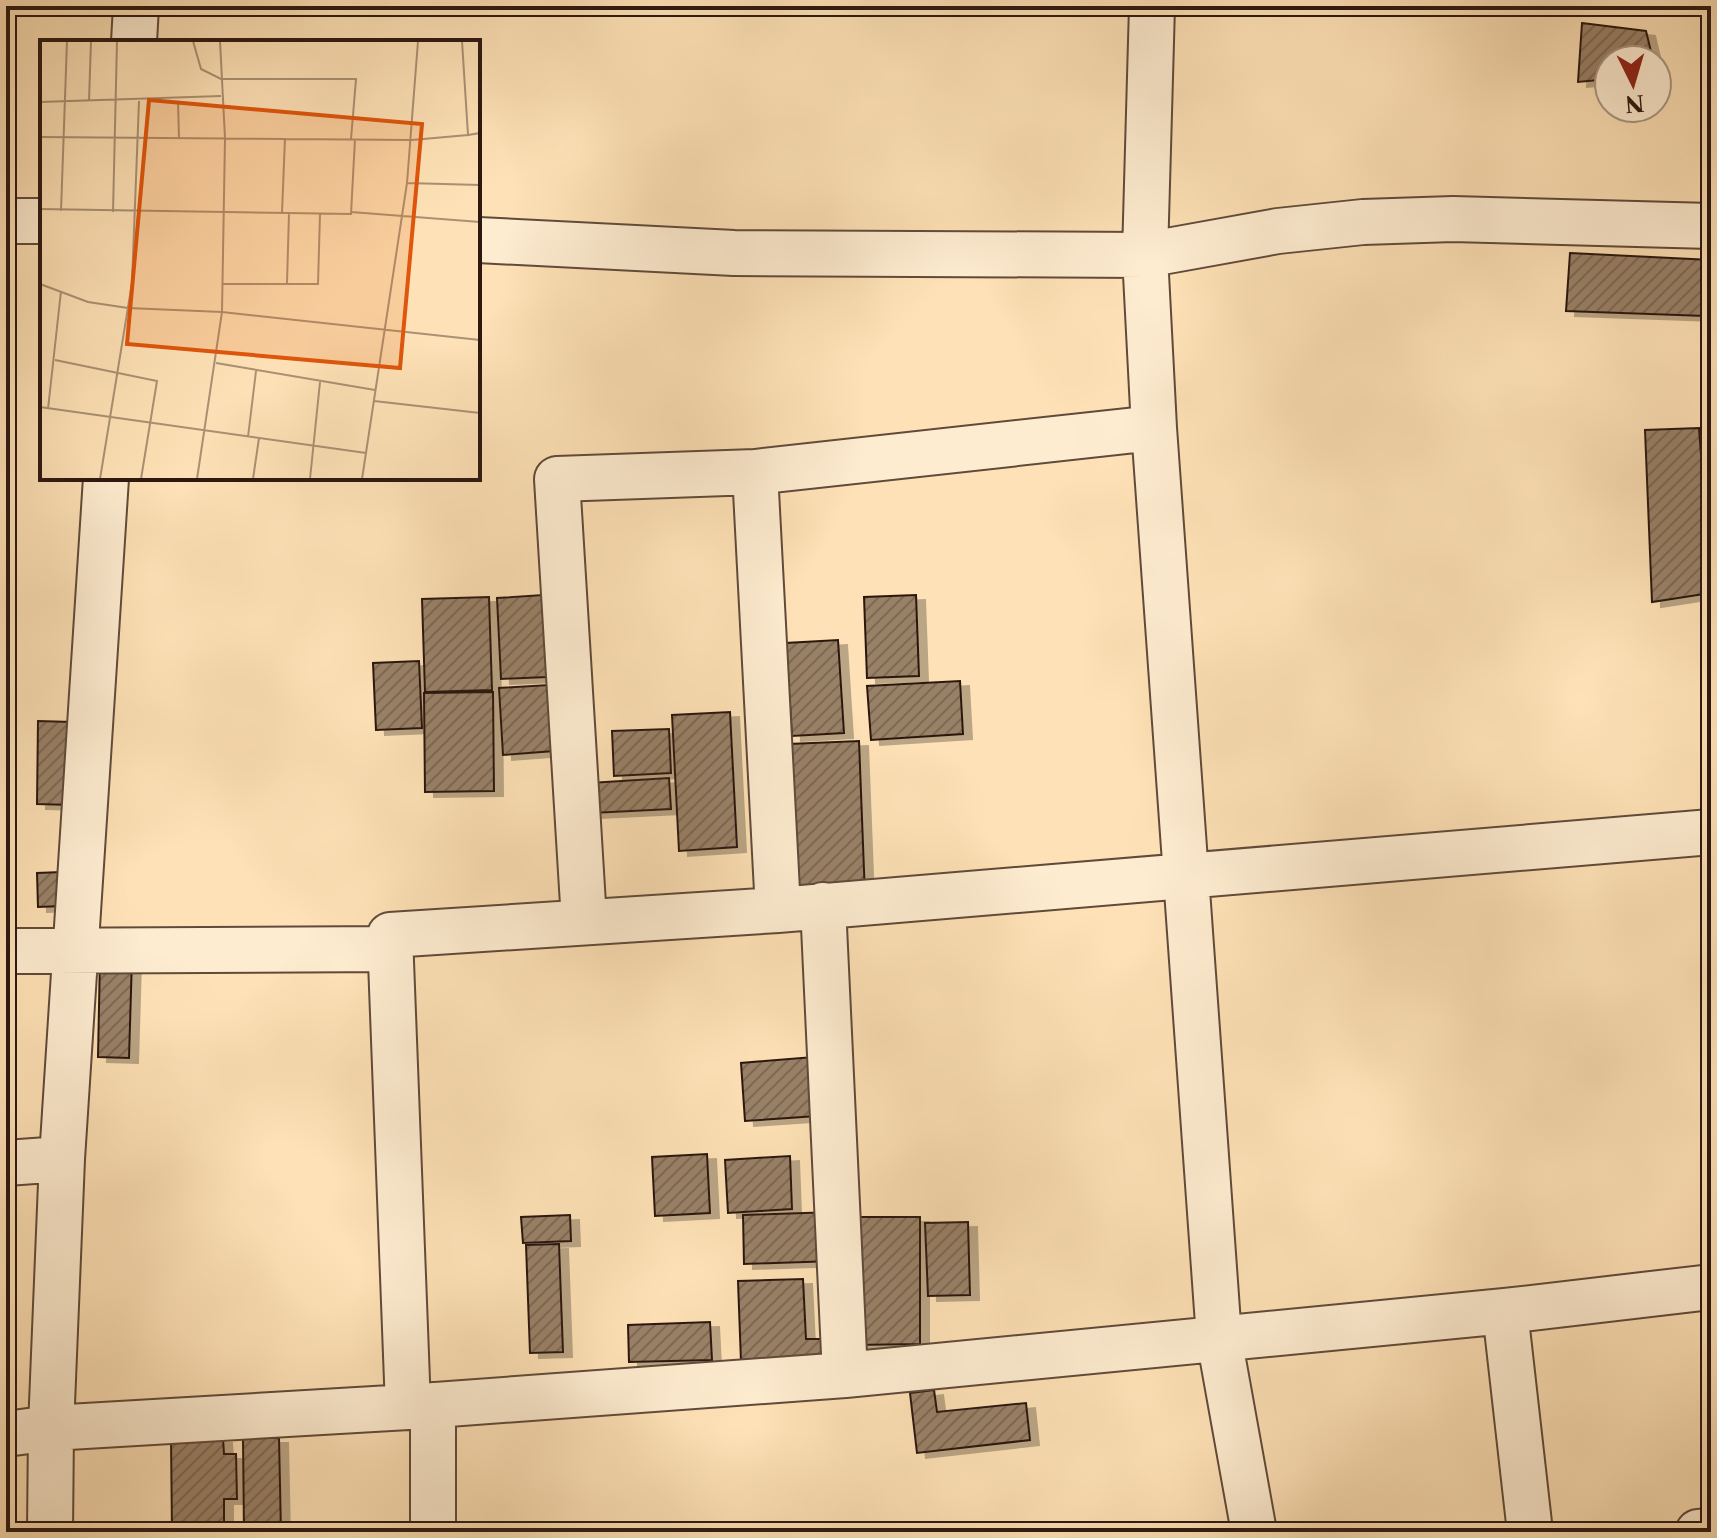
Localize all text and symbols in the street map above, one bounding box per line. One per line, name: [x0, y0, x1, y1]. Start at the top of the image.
inset map: [40, 40, 480, 480]
north arrow: [1593, 44, 1673, 124]
text: N: [1624, 89, 1645, 118]

